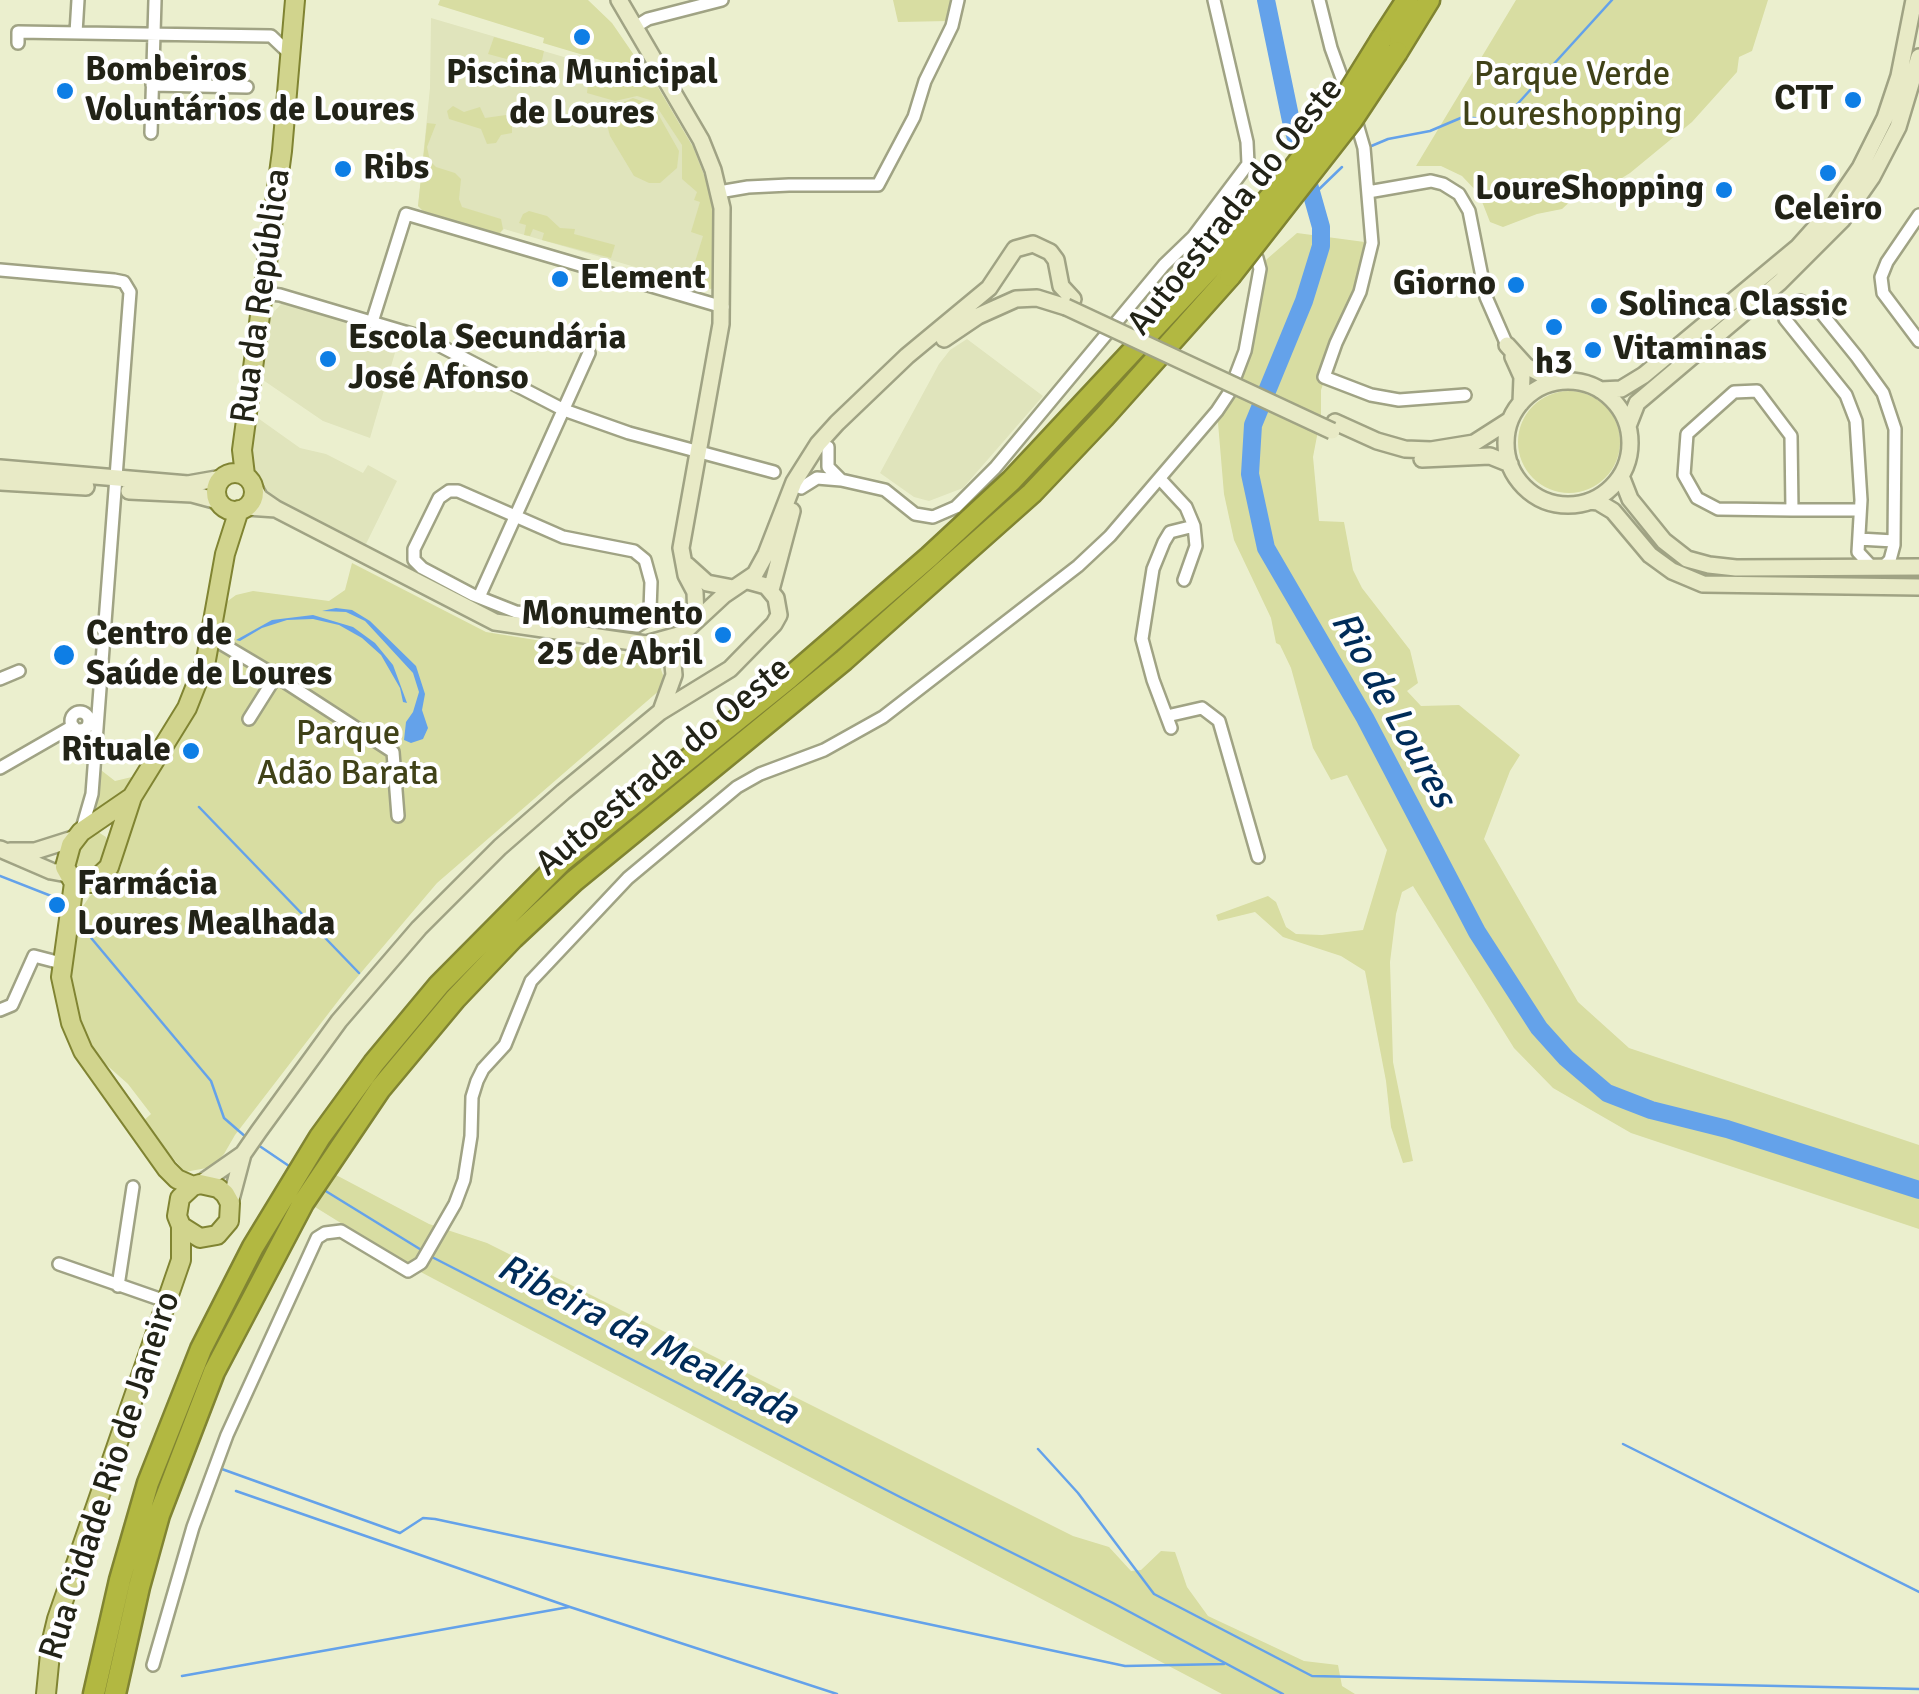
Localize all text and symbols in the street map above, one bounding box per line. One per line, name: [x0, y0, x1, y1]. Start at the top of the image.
marker: Piscina Municipal de Loures: [571, 26, 593, 48]
place label: Bombeiros Voluntários de Loures: [85, 50, 415, 132]
place label: Piscina Municipal de Loures: [446, 53, 718, 135]
park label: Parque Verde Loureshopping: [1461, 55, 1683, 137]
street label: Autoestrada do Oeste: [1119, 70, 1353, 344]
place label: CTT: [1774, 79, 1833, 121]
marker: Bombeiros Voluntários de Loures: [54, 80, 76, 102]
marker: CTT: [1842, 89, 1864, 111]
place label: Ribs: [363, 148, 429, 190]
marker: Ribs: [332, 158, 354, 180]
marker: Celeiro: [1817, 162, 1839, 184]
street label: Rua da República: [223, 166, 301, 426]
place label: LoureShopping: [1475, 169, 1704, 211]
marker: LoureShopping: [1713, 179, 1735, 201]
place label: Celeiro: [1774, 189, 1882, 231]
place label: Element: [580, 258, 706, 300]
place label: Giorno: [1393, 264, 1496, 306]
marker: Element: [549, 268, 571, 290]
marker: Giorno: [1505, 274, 1527, 296]
place label: Solinca Classic: [1619, 285, 1848, 327]
marker: Solinca Classic: [1588, 295, 1610, 317]
marker: h3: [1543, 316, 1565, 338]
place label: Escola Secundária José Afonso: [348, 318, 626, 400]
place label: Vitaminas: [1613, 329, 1767, 371]
marker: Vitaminas: [1582, 339, 1604, 361]
place label: h3: [1535, 343, 1573, 385]
marker: Escola Secundária José Afonso: [317, 348, 339, 370]
place label: Monumento 25 de Abril: [521, 594, 703, 676]
water label: Rio de Loures: [1319, 604, 1465, 816]
place label: Centro de Saúde de Loures: [86, 614, 332, 696]
marker: Monumento 25 de Abril: [712, 624, 734, 646]
marker: Centro de Saúde de Loures: [51, 642, 77, 668]
street label: Autoestrada do Oeste: [528, 648, 800, 886]
park label: Parque Adão Barata: [257, 714, 439, 796]
place label: Rituale: [61, 730, 171, 772]
marker: Rituale: [180, 740, 202, 762]
place label: Farmácia Loures Mealhada: [77, 864, 336, 946]
marker: Farmácia Loures Mealhada: [46, 894, 68, 916]
water label: Ribeira da Mealhada: [489, 1246, 805, 1436]
street label: Rua Cidade Rio de Janeiro: [32, 1287, 190, 1665]

